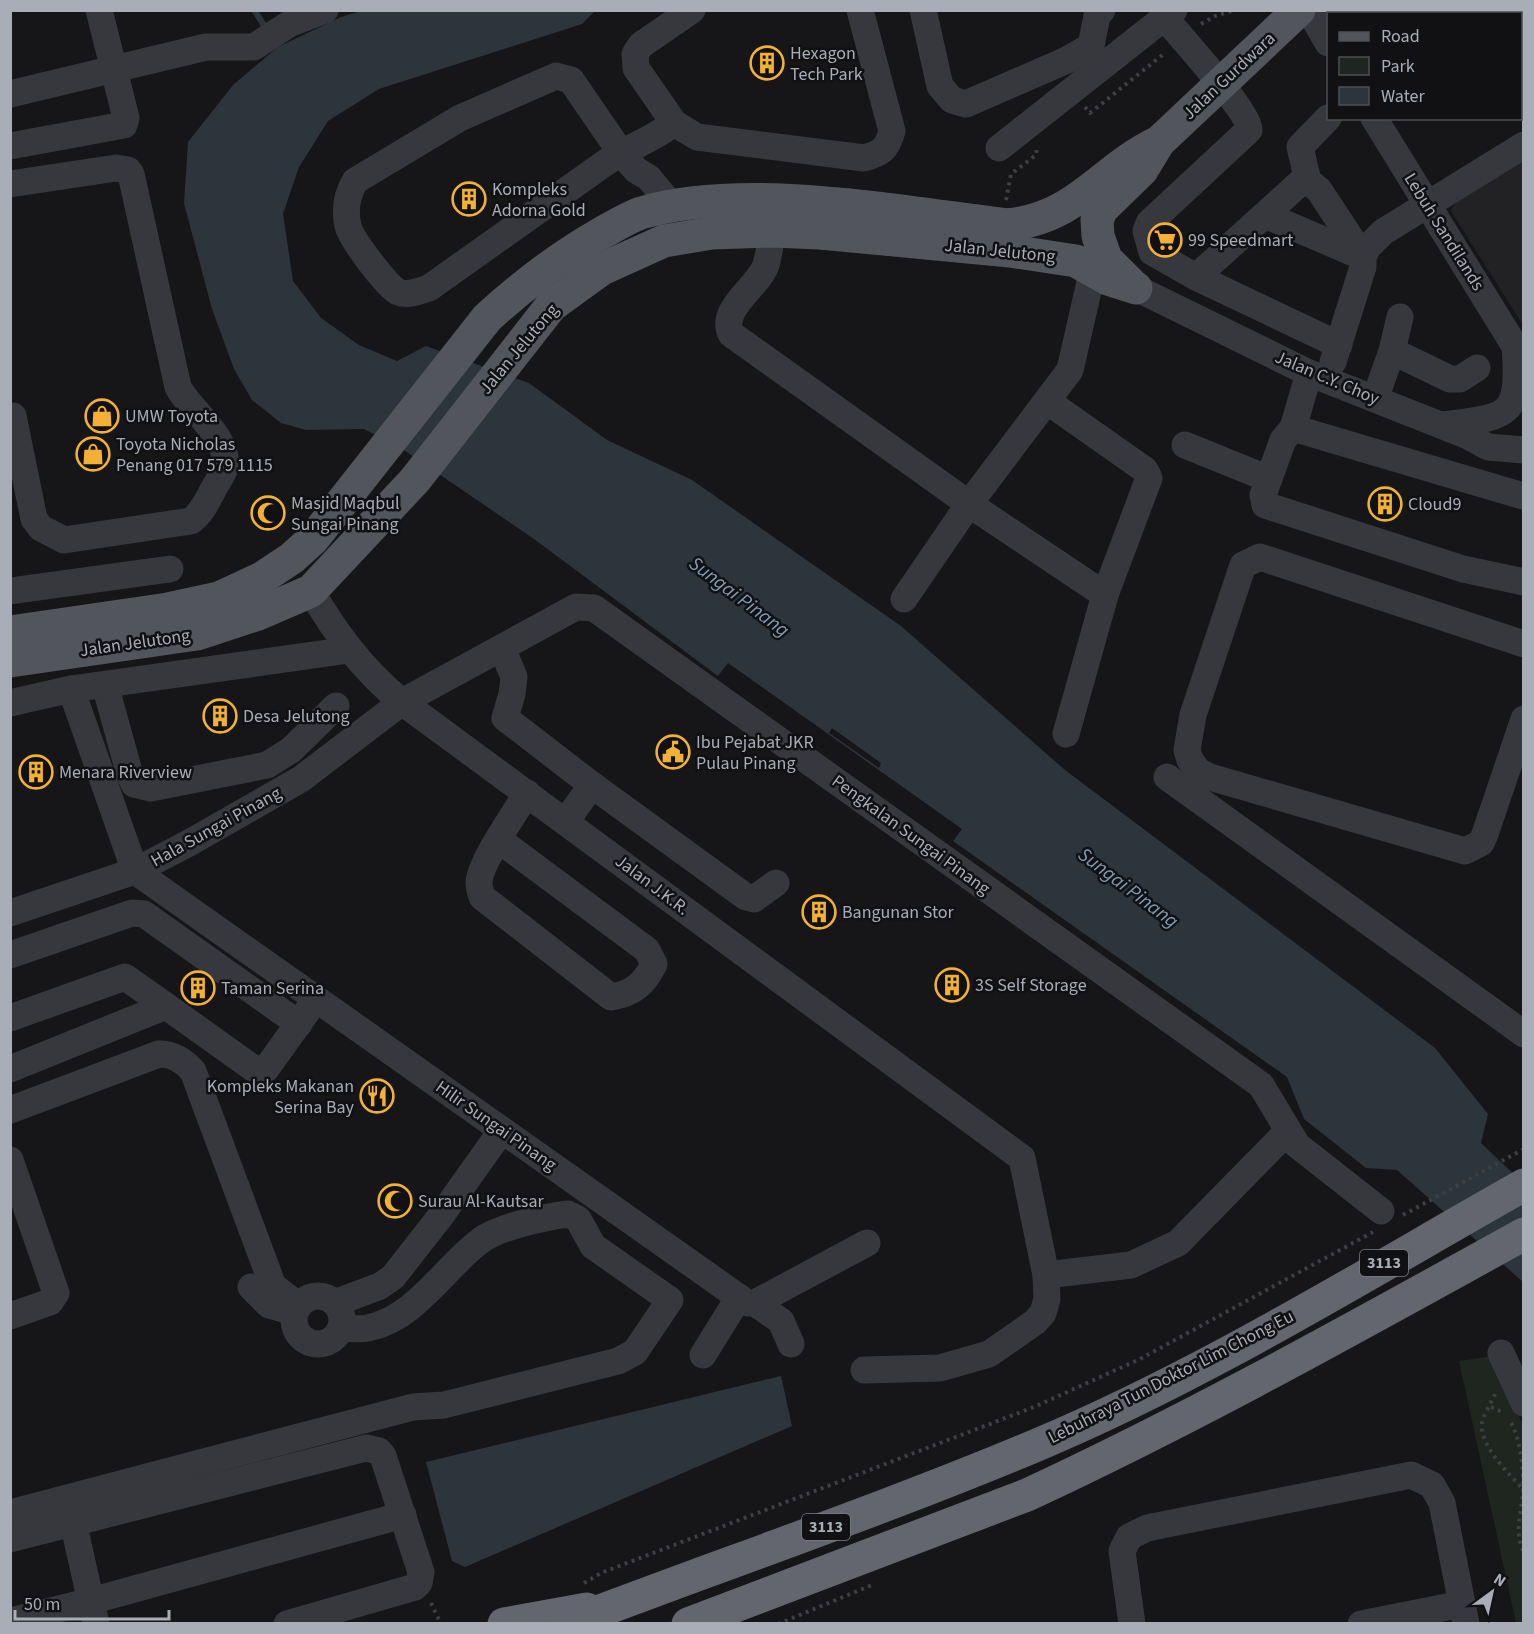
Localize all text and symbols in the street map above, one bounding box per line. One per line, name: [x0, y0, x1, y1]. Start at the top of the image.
legend: [1327, 12, 1522, 120]
text: Road: [1381, 24, 1420, 49]
street label: Jalan Gurdwara: [1177, 26, 1281, 126]
place label: Hexagon Tech Park: [790, 41, 863, 87]
building icon: Hexagon Tech Park: [749, 45, 785, 81]
text: Park: [1381, 54, 1415, 79]
text: Water: [1381, 84, 1425, 109]
street label: Lebuh Sandilands: [1398, 168, 1490, 296]
place label: Kompleks Adorna Gold: [492, 177, 586, 223]
building icon: Kompleks Adorna Gold: [451, 181, 487, 217]
supermarket icon: 99 Speedmart: [1147, 222, 1183, 258]
place label: 99 Speedmart: [1188, 228, 1293, 253]
street label: Jalan Jelutong: [943, 233, 1057, 269]
street label: Jalan Jelutong: [474, 298, 564, 400]
street label: Jalan C.Y. Choy: [1271, 345, 1384, 411]
shop icon: UMW Toyota: [84, 398, 120, 434]
place label: UMW Toyota: [125, 404, 218, 429]
place label: Toyota Nicholas Penang 017 579 1115: [116, 432, 273, 478]
shop icon: Toyota Nicholas Penang 017 579 1115: [75, 436, 111, 472]
building icon: Cloud9: [1367, 486, 1403, 522]
place label: Masjid Maqbul Sungai Pinang: [291, 491, 400, 537]
place label: Cloud9: [1408, 492, 1461, 517]
mosque icon: Masjid Maqbul Sungai Pinang: [250, 495, 286, 531]
water label: Sungai Pinang: [683, 550, 795, 644]
street label: Jalan Jelutong: [78, 623, 192, 663]
building icon: Desa Jelutong: [202, 698, 238, 734]
place label: Desa Jelutong: [243, 704, 350, 729]
place label: Ibu Pejabat JKR Pulau Pinang: [696, 730, 814, 776]
public building icon: Ibu Pejabat JKR Pulau Pinang: [655, 734, 691, 770]
building icon: Menara Riverview: [18, 754, 54, 790]
place label: Menara Riverview: [59, 760, 192, 785]
street label: Pengkalan Sungai Pinang: [827, 769, 995, 901]
street label: Hala Sungai Pinang: [146, 781, 286, 873]
water label: Sungai Pinang: [1072, 841, 1184, 935]
street label: Jalan J.K.R.: [610, 849, 694, 921]
building icon: Bangunan Stor: [801, 894, 837, 930]
place label: Bangunan Stor: [842, 900, 955, 925]
building icon: 3S Self Storage: [934, 967, 970, 1003]
building icon: Taman Serina: [180, 970, 216, 1006]
place label: 3S Self Storage: [975, 973, 1087, 998]
place label: Taman Serina: [221, 976, 324, 1001]
place label: Kompleks Makanan Serina Bay: [207, 1074, 355, 1120]
street label: Hilir Sungai Pinang: [430, 1075, 562, 1177]
restaurant icon: Kompleks Makanan Serina Bay: [359, 1078, 395, 1114]
mosque icon: Surau Al-Kautsar: [377, 1183, 413, 1219]
place label: Surau Al-Kautsar: [418, 1189, 544, 1214]
road number: 3113: [1360, 1250, 1408, 1276]
street label: Lebuhraya Tun Doktor Lim Chong Eu: [1044, 1304, 1298, 1450]
road number: 3113: [802, 1514, 850, 1540]
north arrow: [1462, 1562, 1522, 1622]
text: N: [1489, 1568, 1510, 1592]
scale bar: [15, 1583, 170, 1621]
text: 50 m: [24, 1592, 60, 1617]

